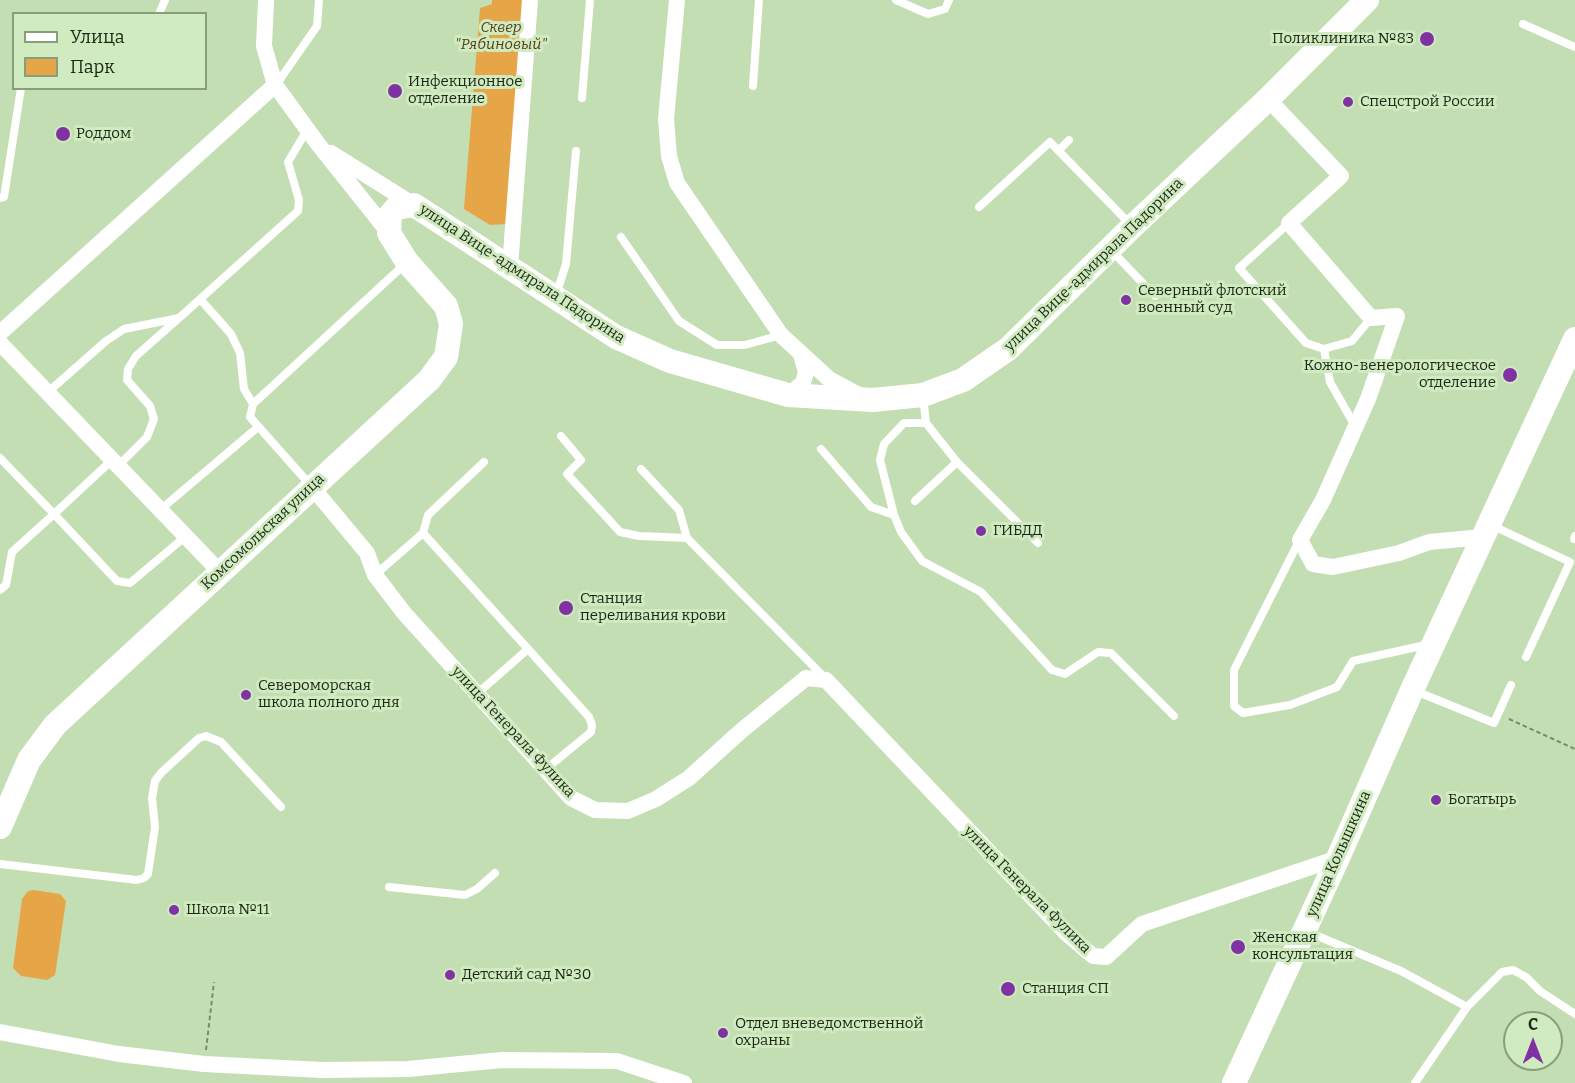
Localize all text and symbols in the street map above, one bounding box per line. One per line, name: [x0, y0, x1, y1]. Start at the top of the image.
legend: [12, 12, 207, 90]
park label: Сквер "Рябиновый": [455, 19, 547, 54]
text: Улица: [70, 26, 125, 48]
place label: Поликлиника №83: [1272, 30, 1414, 48]
marker: Поликлиника №83: [1418, 30, 1436, 48]
text: Парк: [70, 56, 115, 78]
place label: Инфекционное отделение: [408, 73, 522, 108]
marker: Инфекционное отделение: [386, 82, 404, 100]
place label: Спецстрой России: [1360, 93, 1495, 111]
marker: Спецстрой России: [1341, 95, 1355, 109]
marker: Роддом: [54, 125, 72, 143]
place label: Роддом: [76, 125, 131, 143]
street label: улица Вице-адмирала Падорина: [1001, 175, 1187, 355]
street label: улица Вице-адмирала Падорина: [416, 201, 628, 347]
place label: Северный флотский военный суд: [1138, 282, 1287, 317]
marker: Северный флотский военный суд: [1119, 293, 1133, 307]
place label: Кожно-венерологическое отделение: [1304, 357, 1496, 392]
marker: Кожно-венерологическое отделение: [1501, 366, 1519, 384]
street label: Комсомольская улица: [198, 470, 328, 594]
place label: ГИБДД: [993, 522, 1043, 540]
marker: ГИБДД: [974, 524, 988, 538]
place label: Станция переливания крови: [580, 590, 726, 625]
marker: Станция переливания крови: [557, 599, 575, 617]
street label: улица Генерала Фулика: [448, 663, 578, 801]
place label: Североморская школа полного дня: [258, 677, 399, 712]
marker: Североморская школа полного дня: [239, 688, 253, 702]
street label: улица Колышкина: [1303, 788, 1375, 920]
place label: Богатырь: [1448, 791, 1516, 809]
marker: Богатырь: [1429, 793, 1443, 807]
street label: улица Генерала Фулика: [960, 823, 1094, 957]
place label: Школа №11: [186, 901, 269, 919]
marker: Школа №11: [167, 903, 181, 917]
place label: Женская консультация: [1252, 929, 1353, 964]
marker: Женская консультация: [1229, 938, 1247, 956]
place label: Детский сад №30: [462, 966, 591, 984]
marker: Детский сад №30: [443, 968, 457, 982]
marker: Станция СП: [999, 980, 1017, 998]
place label: Станция СП: [1022, 980, 1109, 998]
north arrow: [1503, 1011, 1563, 1071]
place label: Отдел вневедомственной охраны: [735, 1015, 923, 1050]
text: С: [1528, 1015, 1538, 1034]
marker: Отдел вневедомственной охраны: [716, 1026, 730, 1040]

